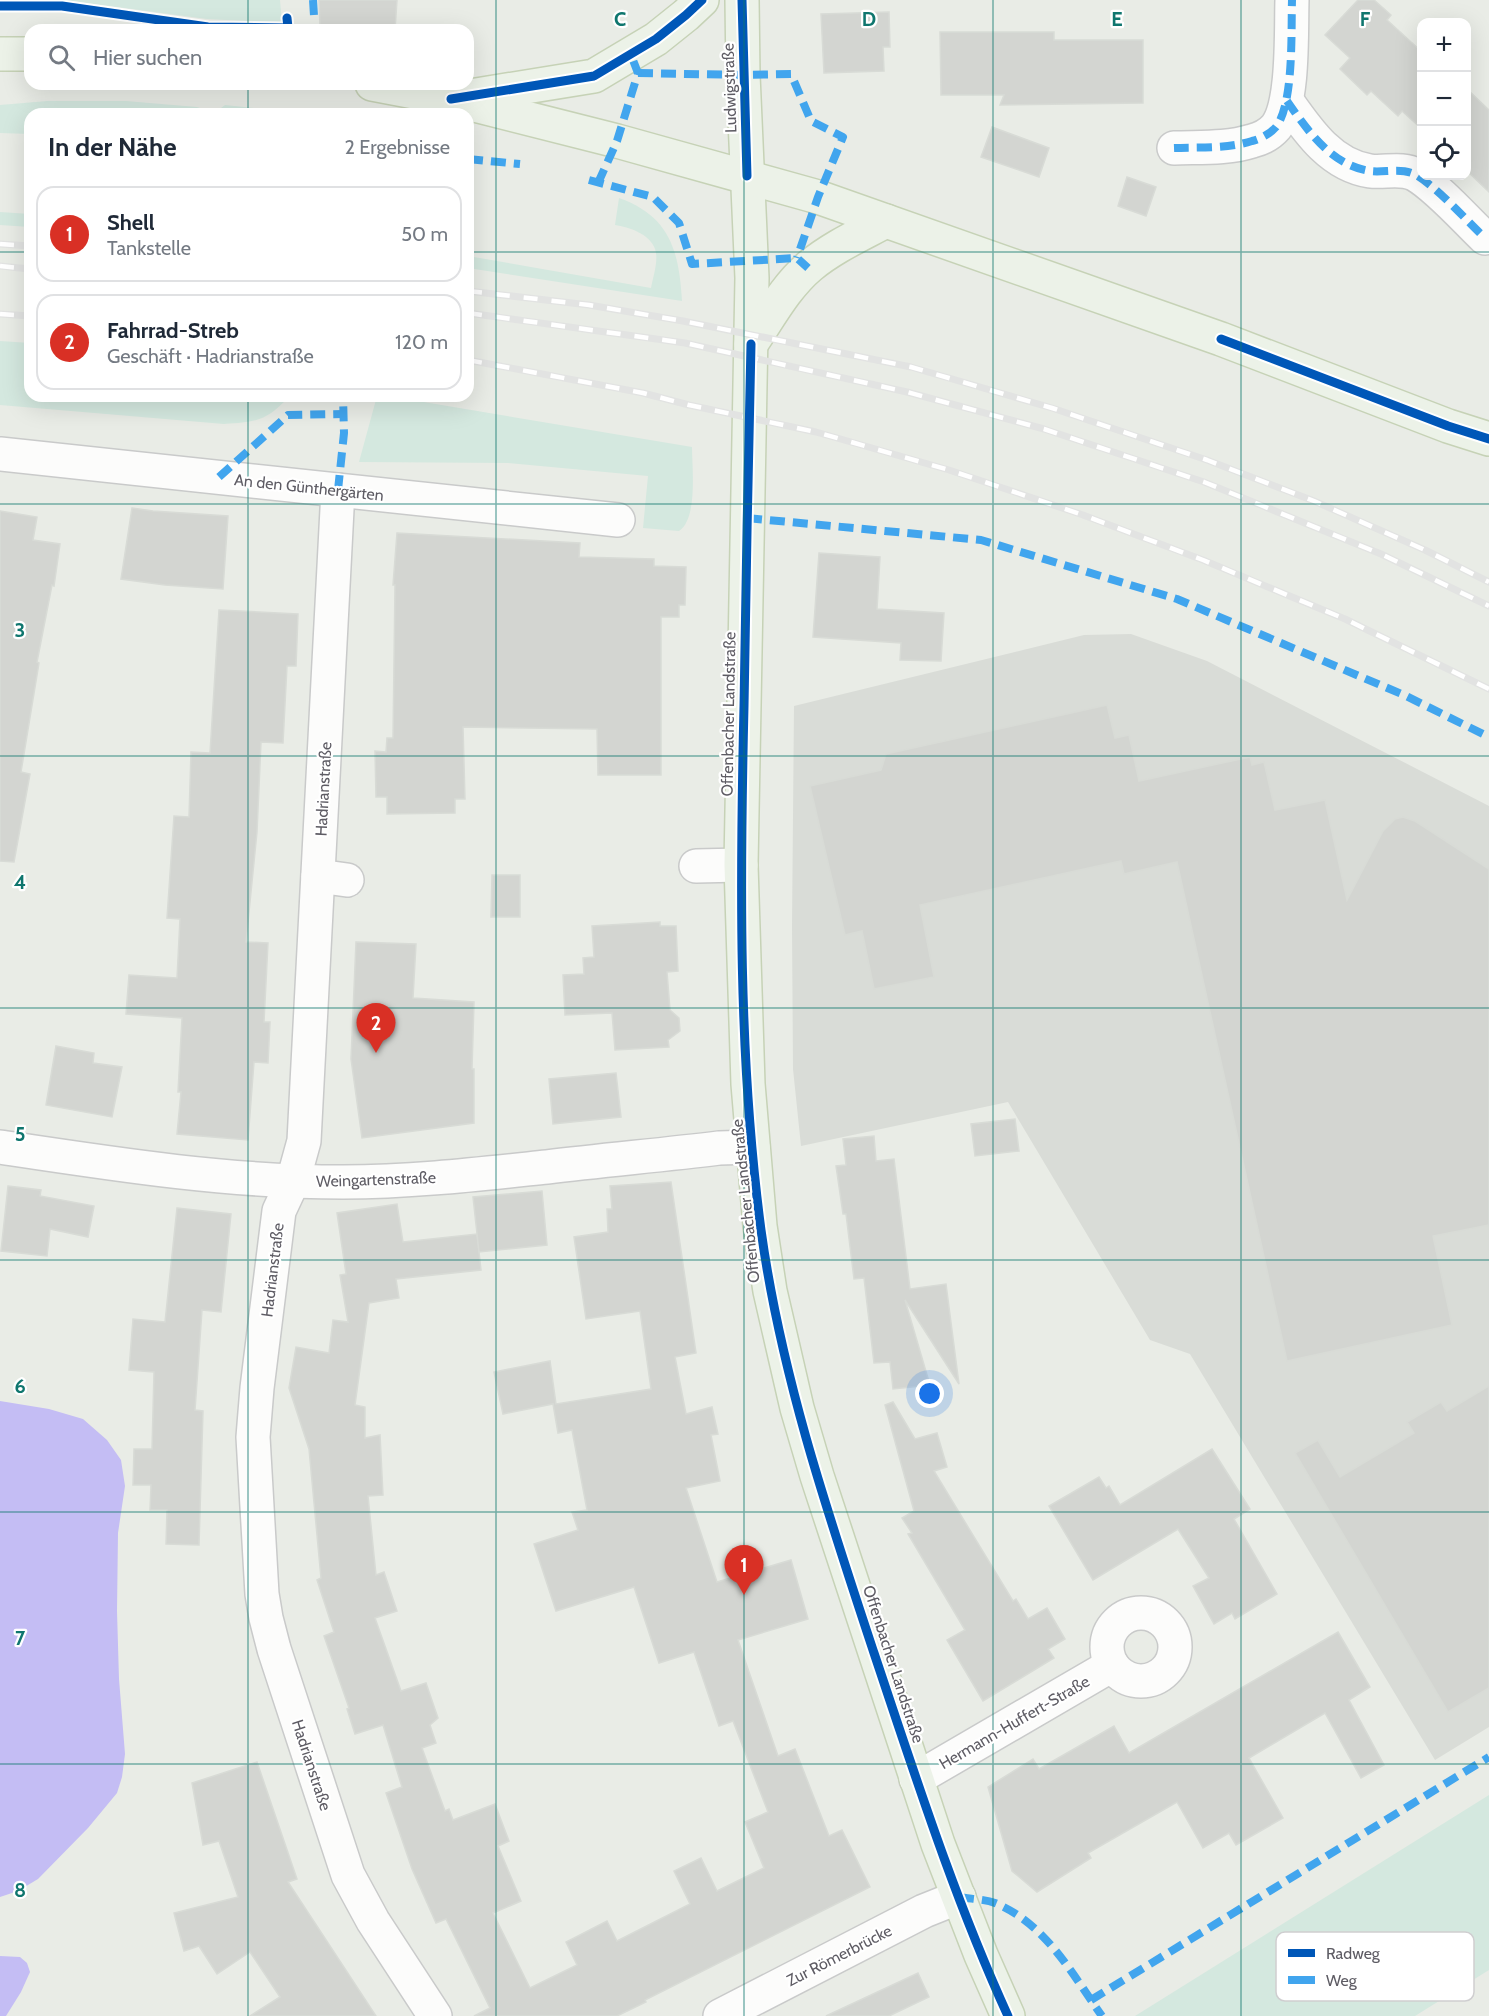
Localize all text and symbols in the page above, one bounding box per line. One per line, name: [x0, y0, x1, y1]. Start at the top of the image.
text: C: [614, 7, 626, 31]
text: D: [862, 7, 876, 31]
text: E: [1111, 7, 1123, 31]
text: F: [1360, 7, 1371, 31]
map controls: [1417, 18, 1471, 180]
button: +: [1417, 18, 1471, 72]
search box: [24, 24, 474, 90]
icon: search: [45, 41, 78, 74]
street label: Ludwigstraße: [718, 43, 741, 133]
text: Hier suchen: [93, 44, 202, 71]
button: −: [1417, 72, 1471, 126]
button: locate: [1417, 126, 1471, 180]
text: In der Nähe: [48, 131, 177, 163]
text: 2 Ergebnisse: [344, 135, 450, 159]
text: Shell: [107, 209, 155, 236]
text: 1: [66, 222, 73, 246]
text: 50 m: [401, 222, 448, 246]
text: Tankstelle: [107, 236, 191, 260]
text: Fahrrad-Streb: [107, 317, 239, 344]
text: 2: [64, 330, 75, 354]
text: 120 m: [395, 330, 448, 354]
text: Geschäft · Hadrianstraße: [107, 344, 314, 368]
street label: An den Günthergärten: [233, 470, 385, 505]
text: 3: [15, 618, 25, 642]
street label: Offenbacher Landstraße: [718, 632, 739, 796]
street label: Hadrianstraße: [312, 741, 335, 837]
text: 4: [14, 870, 26, 894]
pin: 2: [356, 1004, 395, 1053]
street label: Offenbacher Landstraße: [727, 1118, 764, 1284]
text: 5: [15, 1122, 25, 1146]
street label: Weingartenstraße: [316, 1168, 436, 1191]
street label: Hadrianstraße: [257, 1222, 288, 1318]
text: 6: [14, 1374, 26, 1398]
your location: [915, 1379, 944, 1408]
pin: 1: [724, 1546, 764, 1595]
street label: Offenbacher Landstraße: [859, 1583, 928, 1745]
text: 7: [15, 1626, 26, 1650]
street label: Hermann-Huffert-Straße: [936, 1672, 1093, 1773]
street label: Hadrianstraße: [288, 1717, 335, 1813]
text: 8: [14, 1878, 26, 1902]
street label: Zur Römerbrücke: [784, 1921, 895, 1990]
legend: [1276, 1932, 1474, 2001]
text: Radweg: [1326, 1944, 1381, 1963]
text: Weg: [1326, 1971, 1358, 1990]

